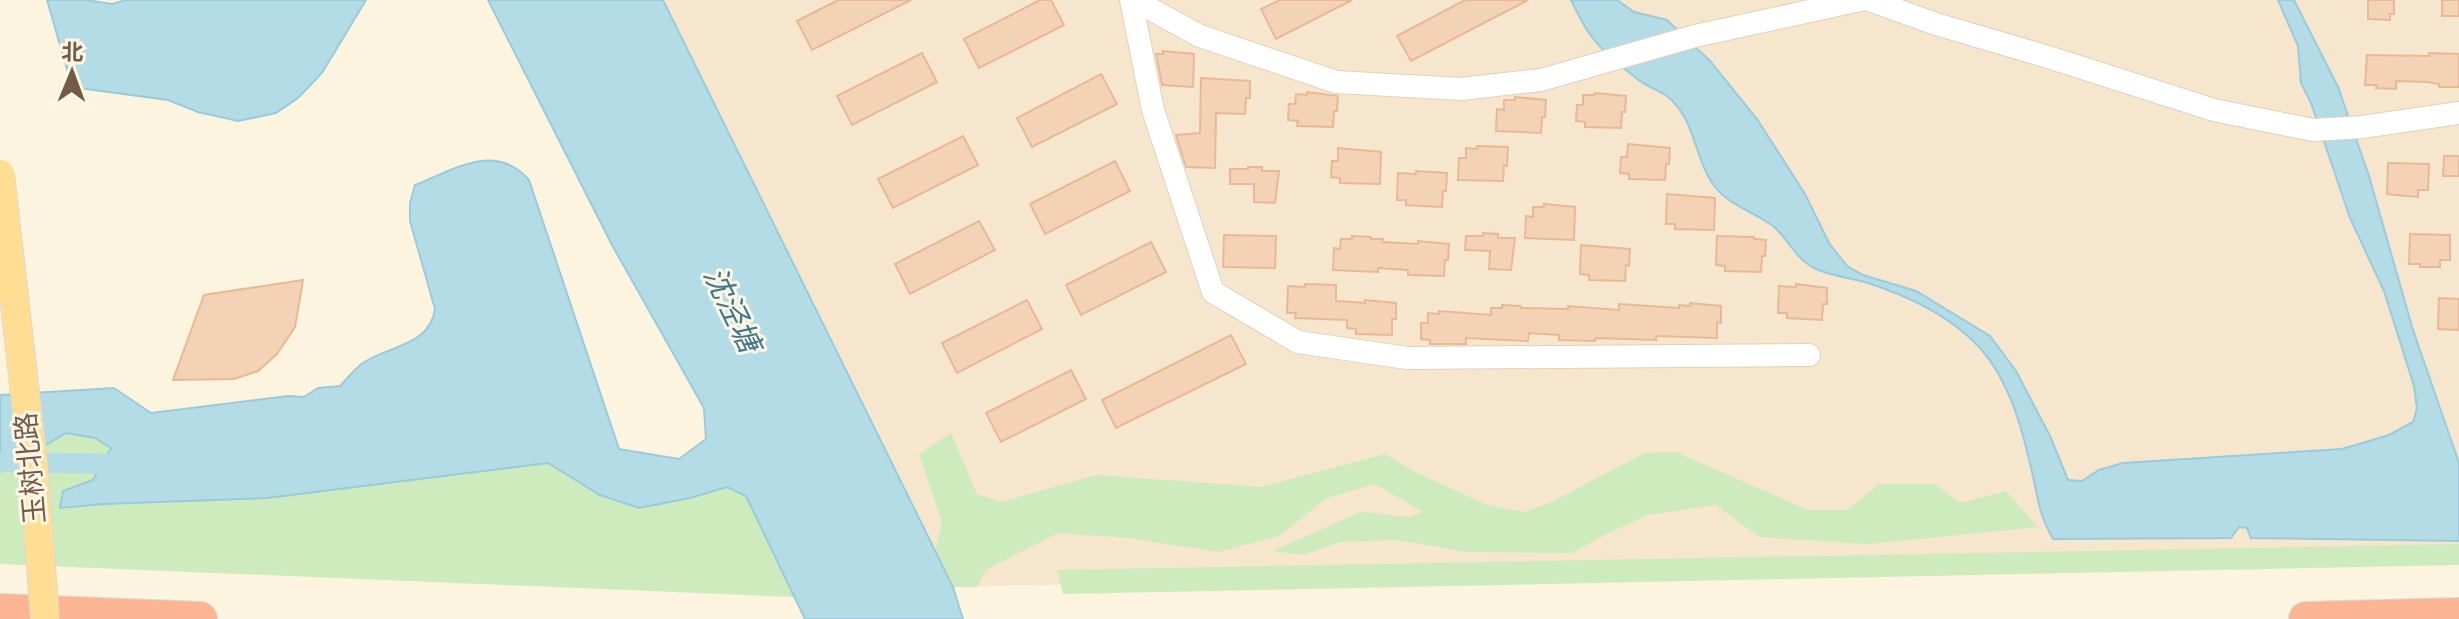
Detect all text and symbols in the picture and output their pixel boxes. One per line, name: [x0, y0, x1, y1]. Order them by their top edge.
north arrow: [32, 32, 112, 112]
text: 北: [61, 41, 84, 64]
water label: 沈泾塘: [698, 262, 768, 362]
street label: 玉树北路: [11, 411, 51, 525]

